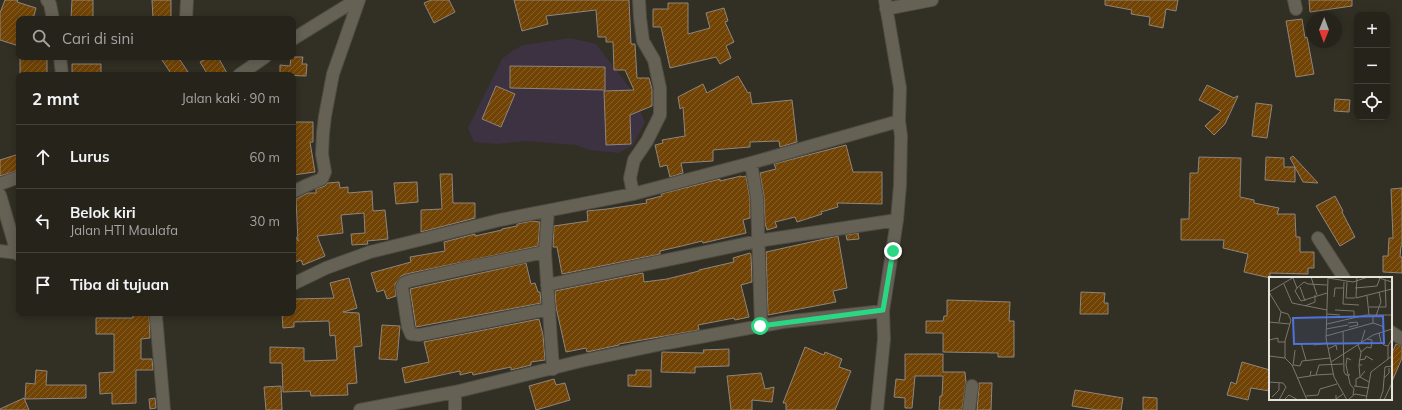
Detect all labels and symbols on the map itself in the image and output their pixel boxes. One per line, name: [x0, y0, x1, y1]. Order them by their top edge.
north arrow: [1306, 12, 1342, 48]
route end: [884, 242, 902, 260]
inset map: [1269, 277, 1392, 400]
route start: [751, 317, 769, 335]

